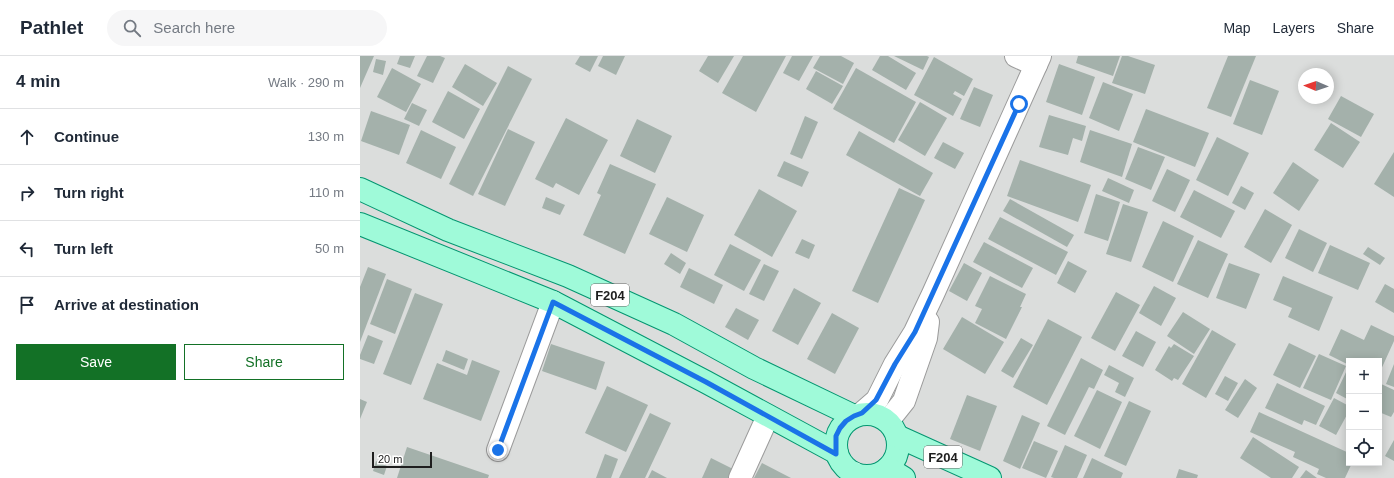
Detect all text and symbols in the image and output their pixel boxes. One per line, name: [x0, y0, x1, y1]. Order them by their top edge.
search box: [107, 10, 387, 46]
text: Pathlet: [20, 17, 83, 38]
icon: search: [121, 17, 143, 39]
text: Search here: [153, 19, 235, 36]
text: Map: [1223, 20, 1251, 36]
text: Layers: [1273, 20, 1315, 36]
text: Share: [1337, 20, 1374, 36]
north arrow: [1298, 68, 1334, 104]
text: 4 min: [16, 72, 60, 91]
text: Walk · 290 m: [268, 75, 344, 90]
route start: [1010, 95, 1028, 113]
icon: ahead: [16, 126, 38, 148]
text: Continue: [54, 128, 119, 145]
text: 130 m: [308, 129, 344, 144]
icon: right: [16, 182, 38, 204]
text: Turn right: [54, 184, 124, 201]
text: 110 m: [309, 185, 344, 200]
icon: left: [16, 238, 38, 260]
text: Turn left: [54, 240, 113, 257]
text: 50 m: [315, 241, 344, 256]
road number: F204: [591, 284, 629, 306]
icon: arrive: [16, 294, 38, 316]
text: Arrive at destination: [54, 296, 199, 313]
button: Save: [16, 344, 176, 380]
button: Share: [184, 344, 344, 380]
map controls: [1346, 358, 1382, 466]
button: +: [1346, 358, 1382, 394]
button: −: [1346, 394, 1382, 430]
button: locate: [1346, 430, 1382, 466]
route end: [489, 441, 507, 459]
road number: F204: [924, 446, 962, 468]
scale bar: [372, 450, 432, 469]
text: 20 m: [378, 453, 402, 465]

